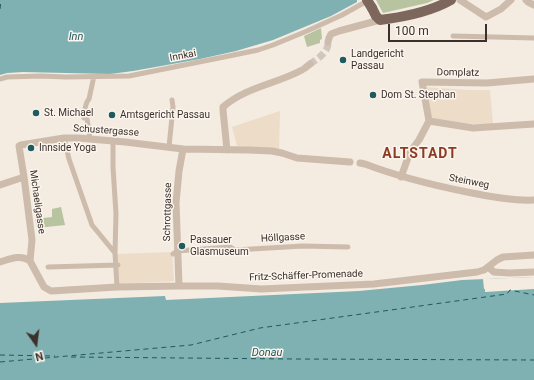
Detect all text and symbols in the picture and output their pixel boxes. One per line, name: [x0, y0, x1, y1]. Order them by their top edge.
scale bar: [390, 16, 489, 42]
text: 100 m: [395, 24, 429, 38]
water label: Inn: [69, 30, 83, 44]
street label: Innkai: [169, 48, 197, 64]
place label: Landgericht Passau: [351, 48, 404, 72]
marker: Landgericht Passau: [338, 55, 348, 65]
street label: Domplatz: [437, 67, 479, 79]
place label: Dom St. Stephan: [381, 89, 455, 101]
marker: Dom St. Stephan: [368, 90, 378, 100]
place label: St. Michael: [44, 107, 93, 119]
marker: St. Michael: [31, 108, 41, 118]
place label: Amtsgericht Passau: [120, 109, 210, 121]
marker: Amtsgericht Passau: [107, 110, 117, 120]
street label: Schustergasse: [73, 123, 139, 139]
place label: Innside Yoga: [39, 142, 96, 154]
marker: Innside Yoga: [26, 143, 36, 153]
district label: ALTSTADT: [382, 146, 458, 162]
street label: Michaeligasse: [27, 169, 47, 235]
street label: Steinweg: [448, 172, 490, 192]
street label: Schrottgasse: [161, 182, 175, 242]
street label: Höllgasse: [261, 231, 305, 245]
place label: Passauer Glasmuseum: [190, 234, 249, 258]
marker: Passauer Glasmuseum: [177, 241, 187, 251]
street label: Fritz-Schäffer-Promenade: [249, 268, 363, 284]
north arrow: [16, 324, 56, 364]
water label: Donau: [252, 346, 282, 360]
text: N: [34, 349, 44, 363]

